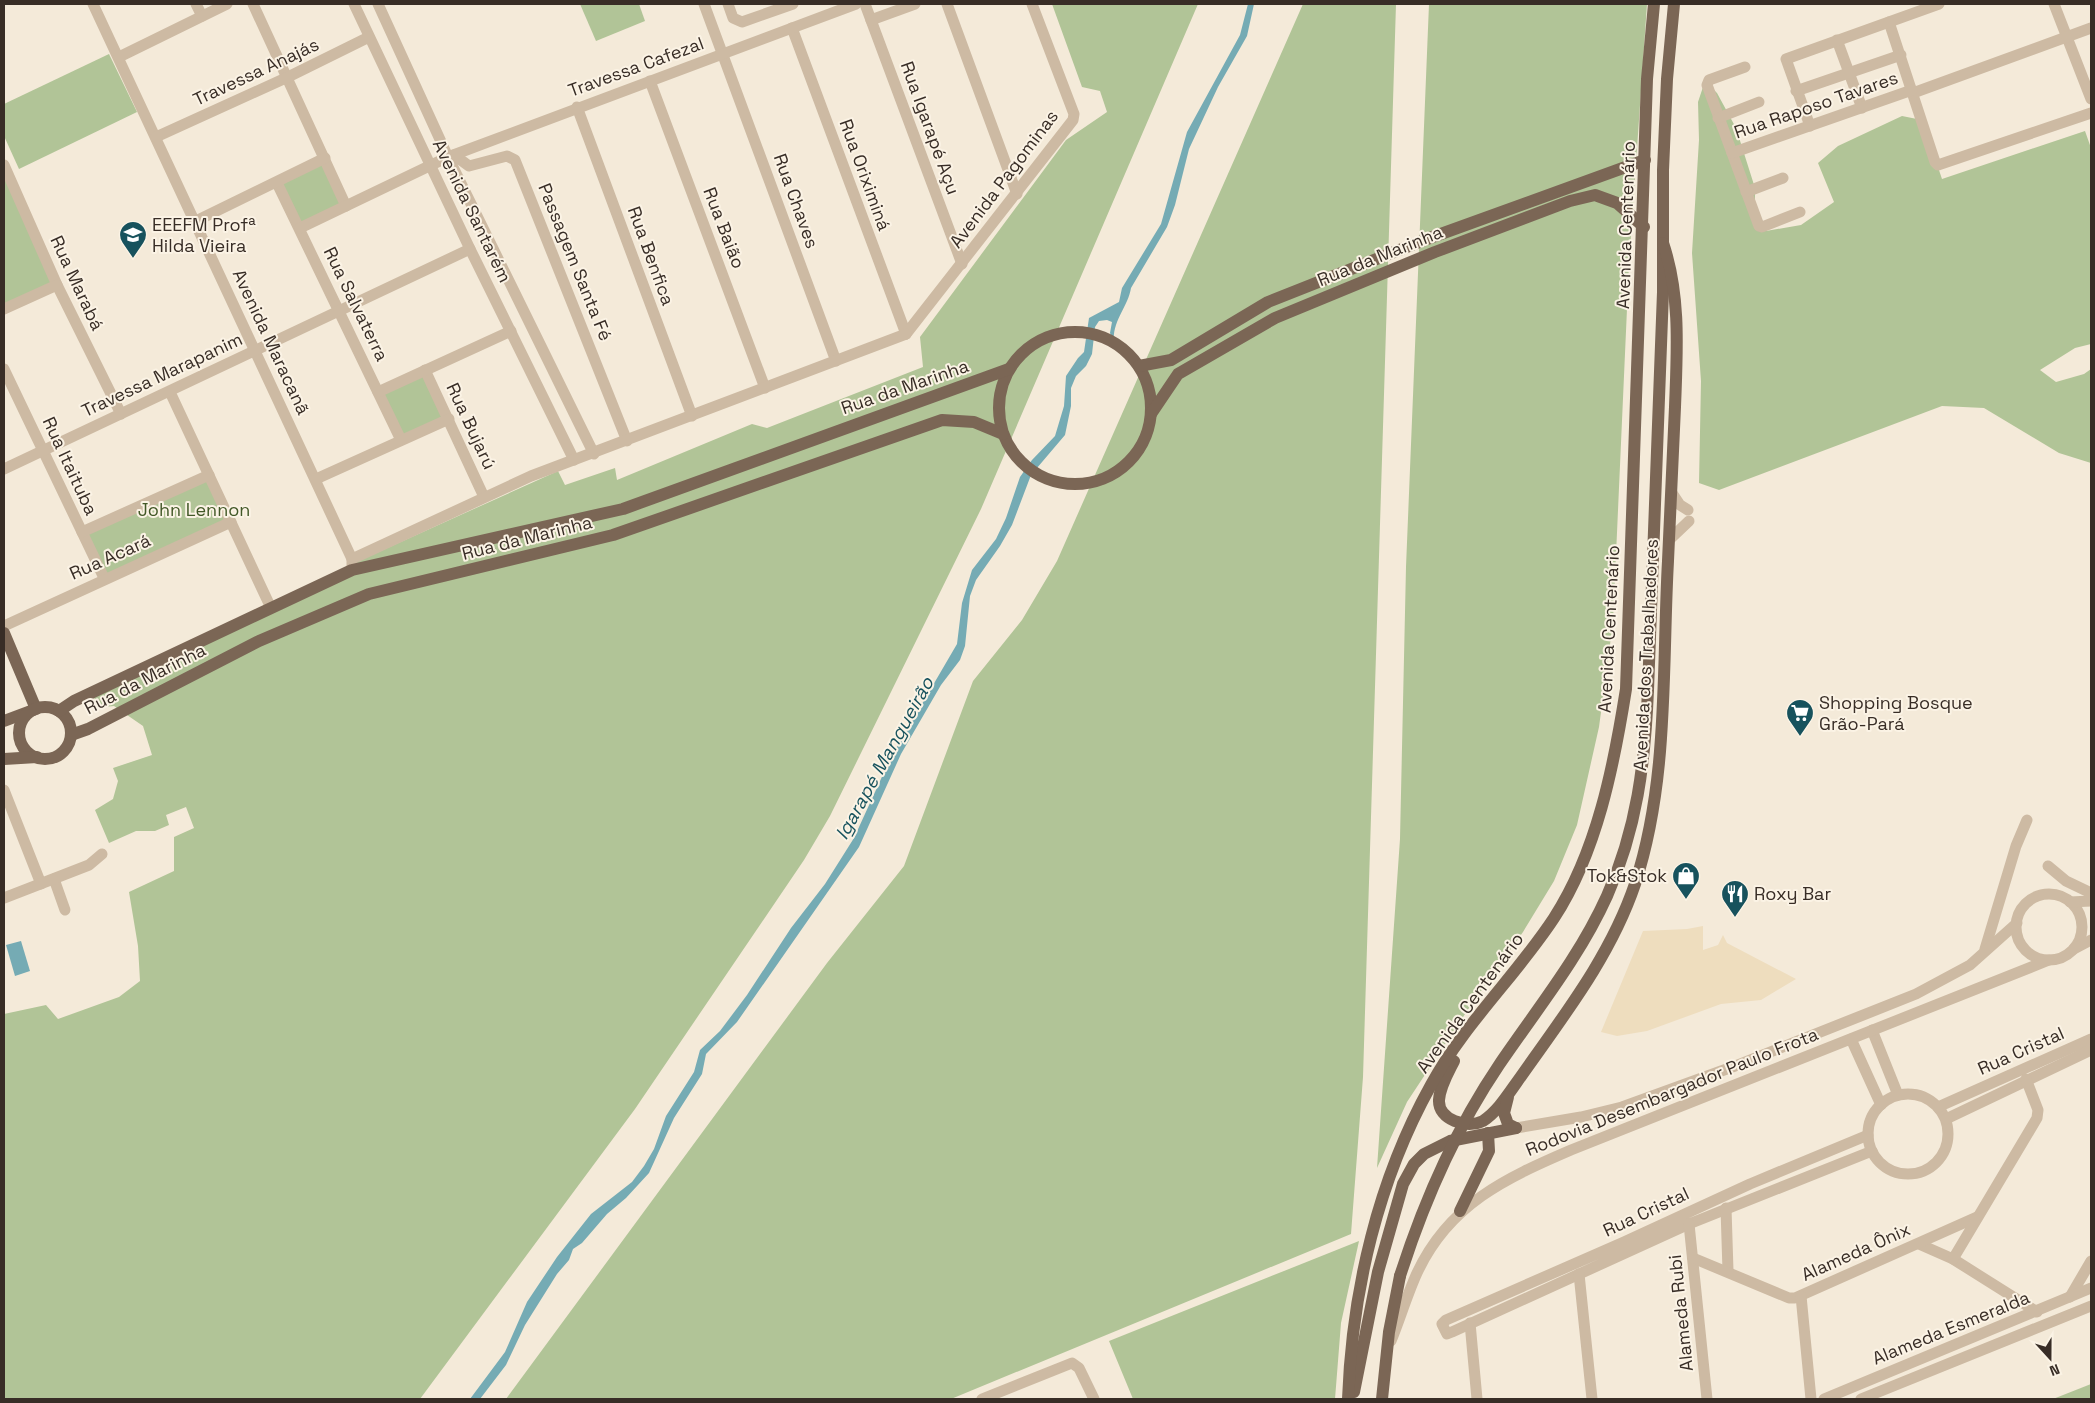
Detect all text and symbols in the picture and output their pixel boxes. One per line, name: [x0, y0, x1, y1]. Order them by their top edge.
street label: Travessa Cafezal: [565, 31, 707, 102]
street label: Travessa Anajás: [189, 32, 322, 111]
street label: Rua Igarapé Açu: [896, 58, 965, 198]
street label: Rua Raposo Tavares: [1731, 66, 1901, 143]
street label: Avenida Pagominas: [944, 105, 1063, 252]
street label: Rua Oriximiná: [835, 116, 896, 234]
street label: Avenida Santarém: [428, 135, 517, 286]
street label: Avenida Centenário: [1611, 140, 1640, 310]
street label: Rua Chaves: [769, 150, 824, 251]
street label: Passagem Santa Fé: [533, 180, 618, 344]
street label: Rua Baião: [698, 184, 750, 272]
street label: Rua Benfica: [623, 203, 680, 309]
place label: EEEFM Profª Hilda Vieira: [152, 213, 256, 257]
school or university icon: EEEFM Profª Hilda Vieira: [118, 220, 148, 259]
street label: Rua da Marinha: [1314, 220, 1446, 291]
street label: Rua Marabá: [45, 232, 109, 334]
street label: Rua Salvaterra: [319, 243, 394, 365]
street label: Avenida Maracanã: [228, 265, 315, 418]
street label: Travessa Marapanim: [78, 327, 246, 422]
street label: Rua da Marinha: [838, 354, 972, 419]
street label: Rua Bujarú: [441, 379, 502, 473]
street label: Rua Itaituba: [38, 413, 103, 519]
park label: John Lennon: [138, 498, 250, 521]
street label: Rua da Marinha: [459, 510, 594, 565]
street label: Rua Acará: [66, 528, 154, 585]
street label: Avenida dos Trabalhadores: [1628, 538, 1663, 772]
street label: Avenida Centenário: [1593, 544, 1624, 714]
street label: Rua da Marinha: [80, 638, 209, 719]
water label: Igarapé Mangueirão: [829, 672, 940, 844]
place label: Shopping Bosque Grão-Pará: [1819, 691, 1973, 735]
supermarket icon: Shopping Bosque Grão-Pará: [1785, 698, 1815, 737]
shop icon: Tok&Stok: [1671, 861, 1701, 900]
place label: Tok&Stok: [1587, 864, 1667, 887]
restaurant icon: Roxy Bar: [1720, 879, 1750, 918]
place label: Roxy Bar: [1754, 882, 1831, 905]
street label: Avenida Centenário: [1411, 928, 1528, 1078]
street label: Rua Cristal: [1974, 1021, 2068, 1080]
street label: Rodovia Desembargador Paulo Frota: [1522, 1022, 1822, 1161]
street label: Rua Cristal: [1599, 1182, 1693, 1241]
street label: Alameda Ônix: [1798, 1217, 1914, 1286]
street label: Alameda Rubi: [1663, 1254, 1698, 1373]
street label: Alameda Esmeralda: [1869, 1285, 2033, 1370]
north arrow: [2025, 1333, 2075, 1383]
text: N: [2047, 1360, 2062, 1380]

